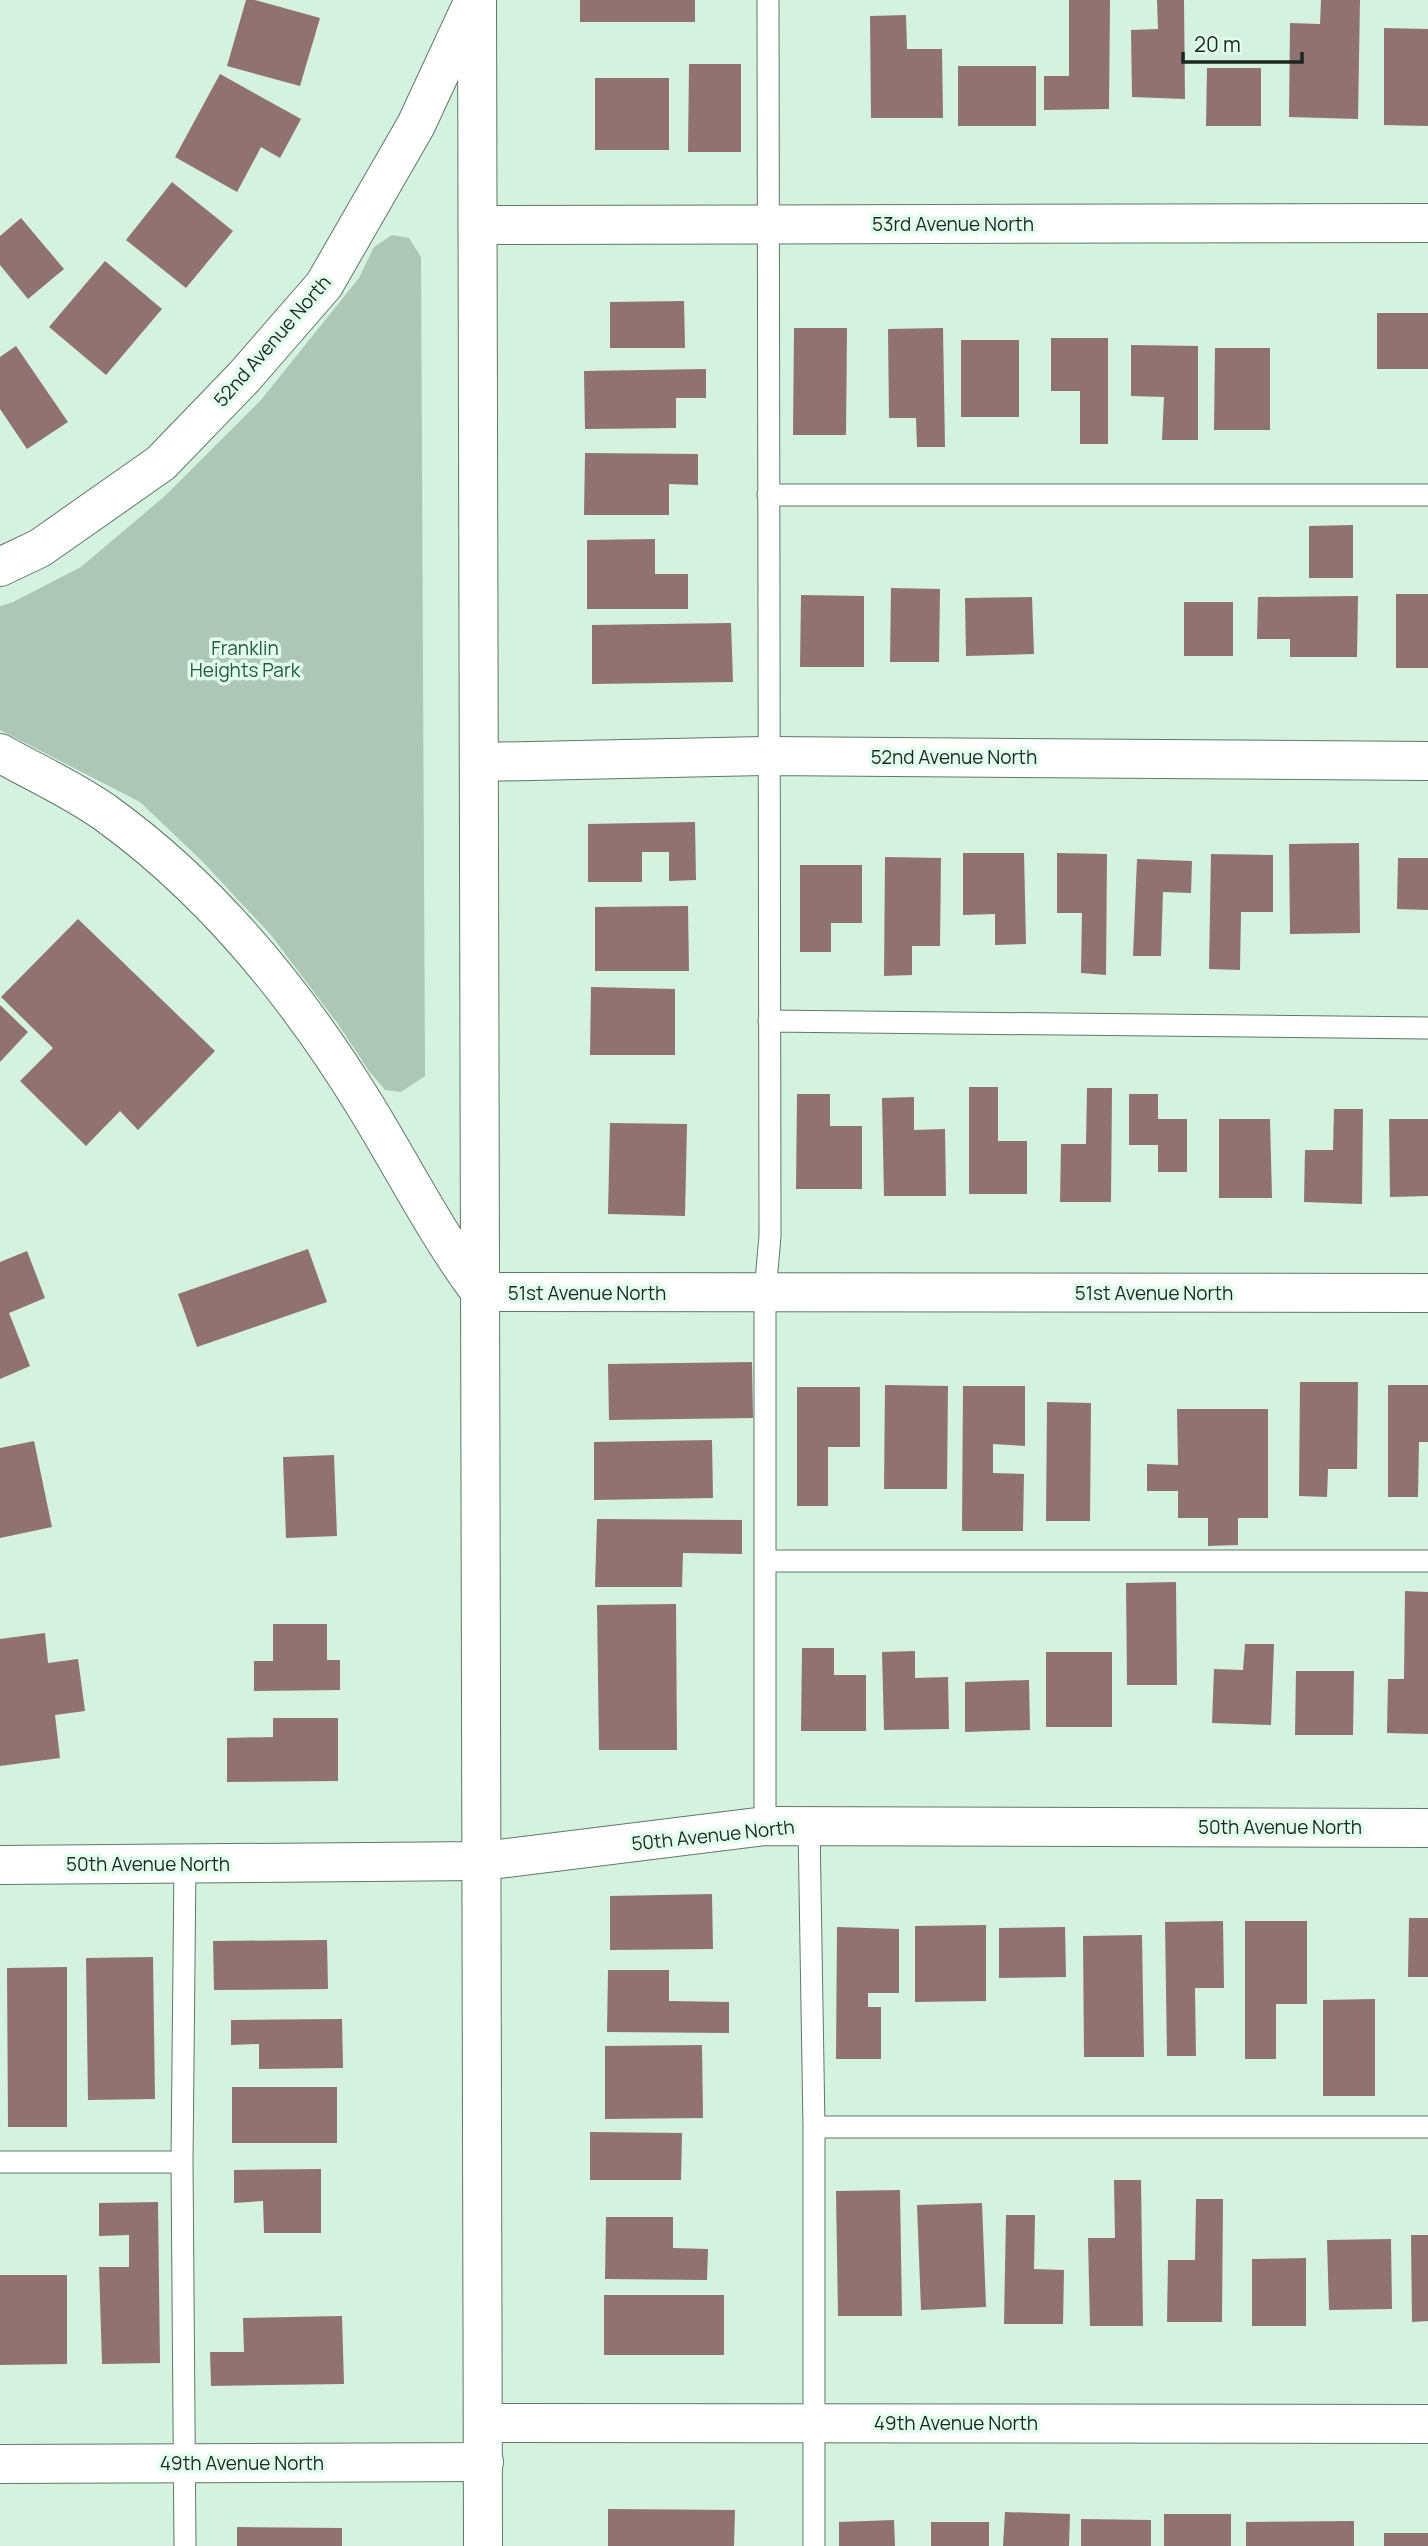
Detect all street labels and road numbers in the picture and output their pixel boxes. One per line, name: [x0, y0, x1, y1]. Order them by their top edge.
street label: 53rd Avenue North: [872, 211, 1034, 237]
street label: 52nd Avenue North: [208, 270, 336, 412]
street label: 52nd Avenue North: [871, 744, 1037, 770]
street label: 51st Avenue North: [508, 1280, 666, 1306]
street label: 51st Avenue North: [1075, 1280, 1233, 1306]
street label: 50th Avenue North: [630, 1813, 796, 1857]
street label: 50th Avenue North: [1198, 1814, 1362, 1840]
street label: 50th Avenue North: [66, 1851, 230, 1877]
street label: 49th Avenue North: [874, 2410, 1038, 2436]
street label: 49th Avenue North: [160, 2450, 324, 2476]

